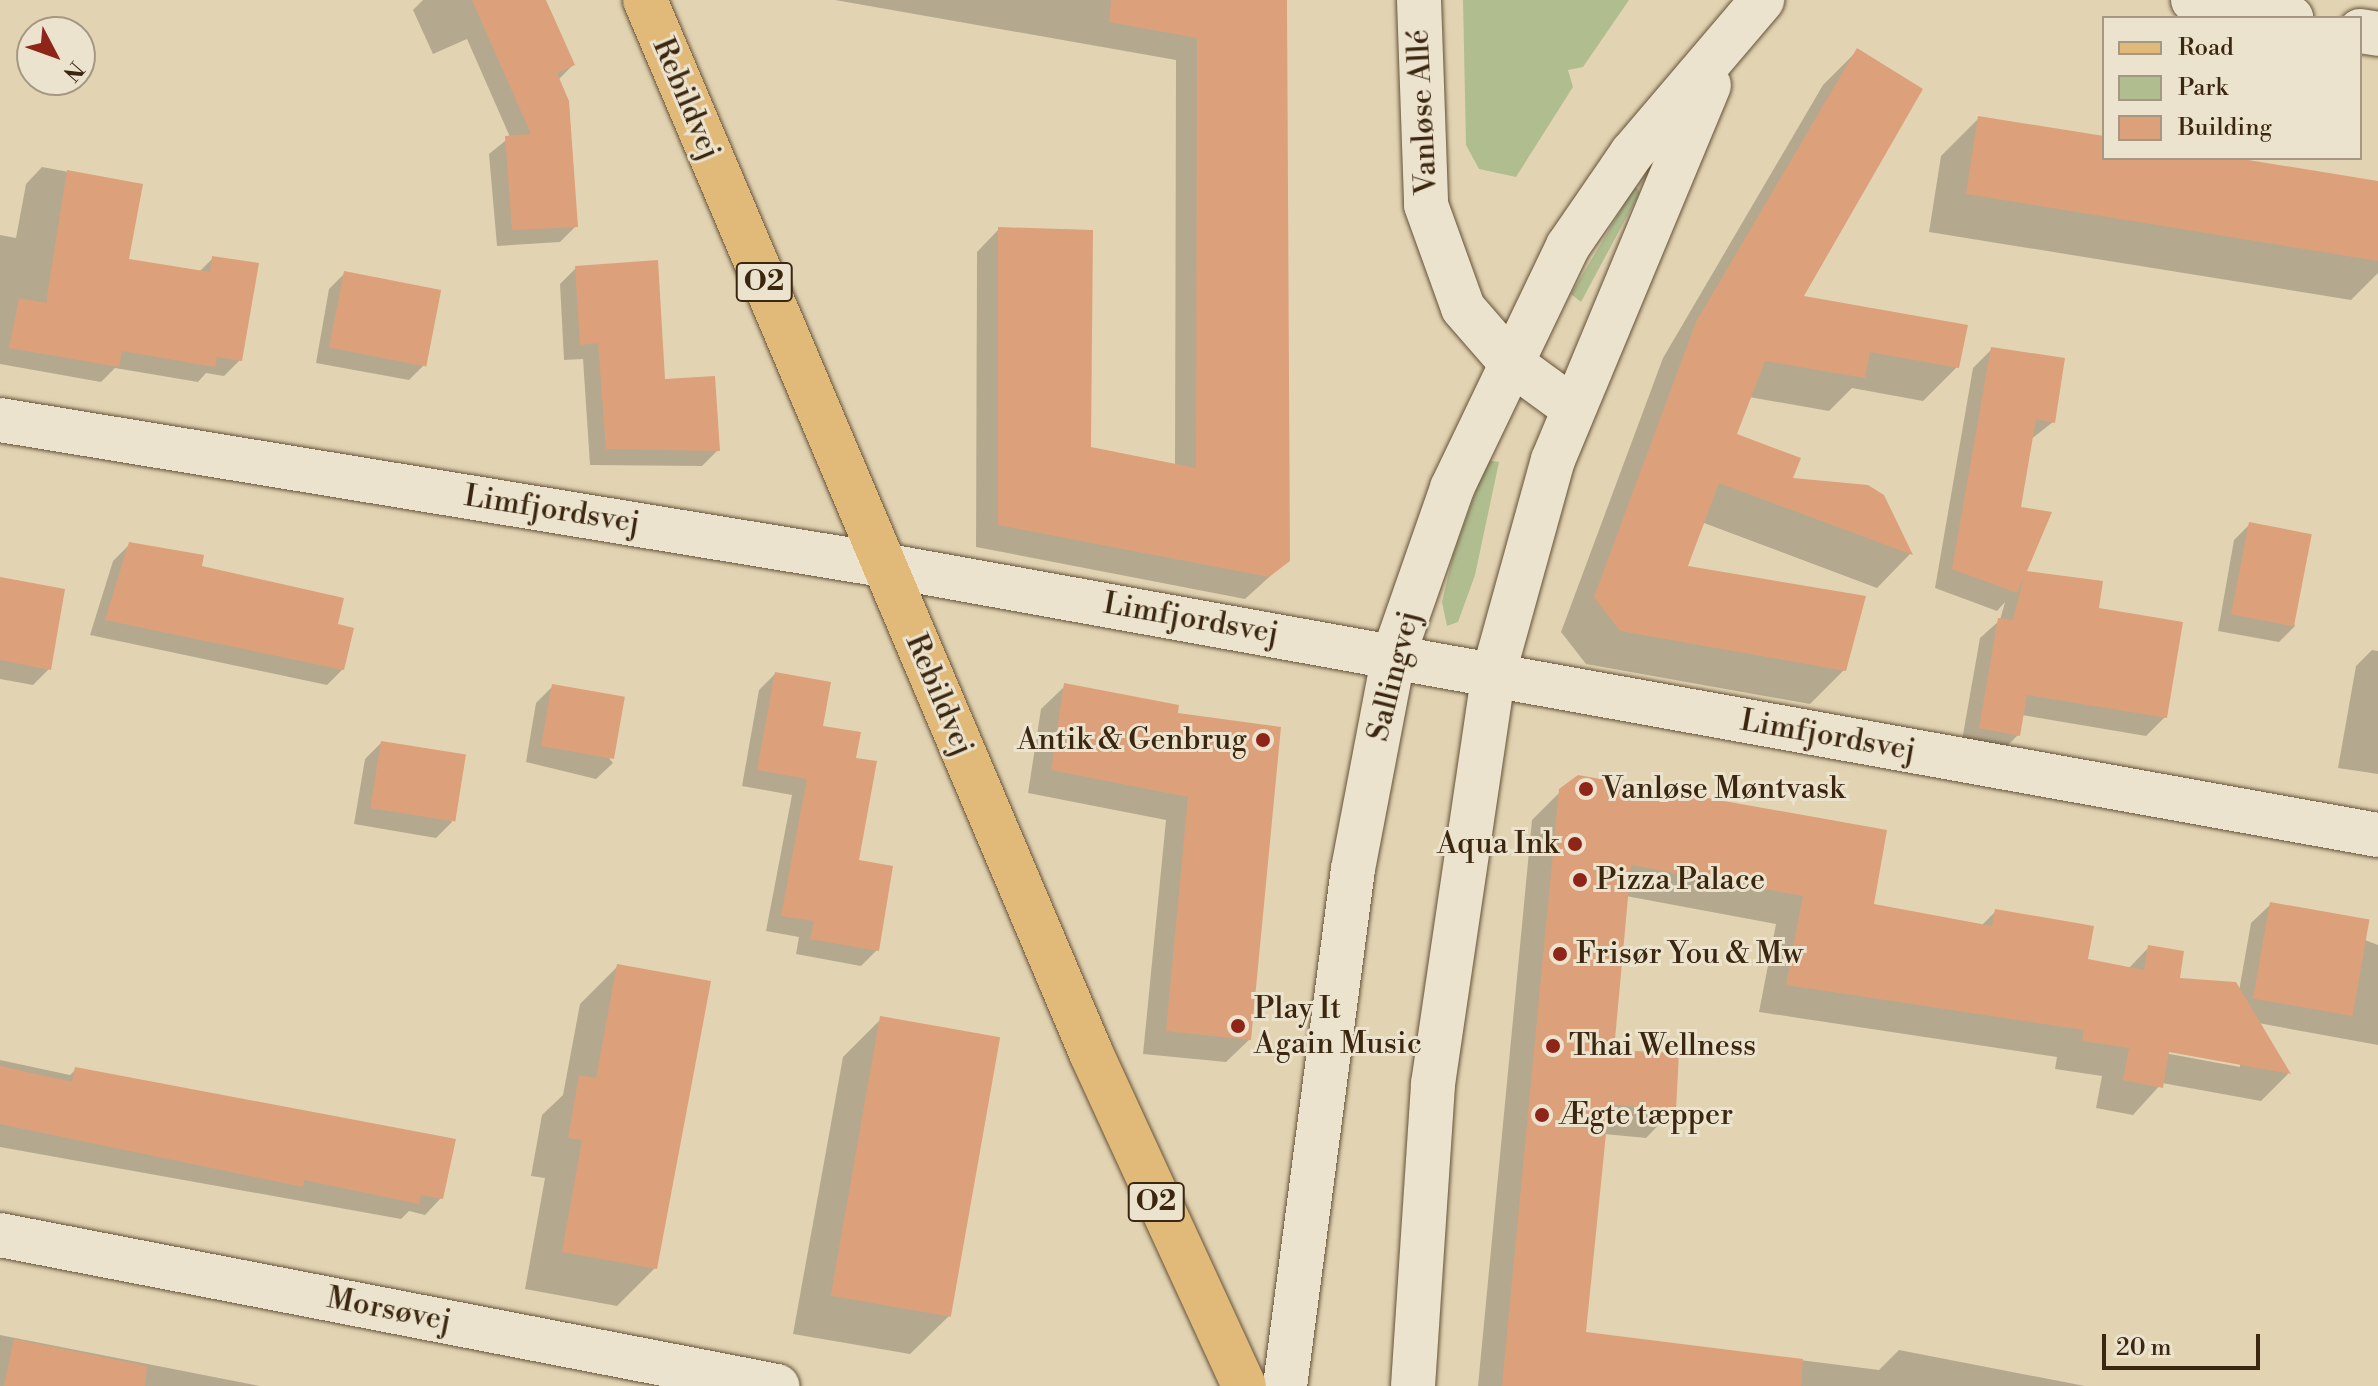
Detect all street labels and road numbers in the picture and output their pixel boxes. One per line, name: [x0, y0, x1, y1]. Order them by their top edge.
street label: Vanløse Allé: [1401, 28, 1445, 196]
street label: Rebildvej: [644, 33, 728, 165]
road number: O2: [734, 258, 794, 306]
street label: Limfjordsvej: [462, 478, 642, 542]
street label: Limfjordsvej: [1100, 586, 1282, 652]
street label: Sallingvej: [1360, 607, 1428, 745]
street label: Rebildvej: [897, 629, 981, 761]
street label: Limfjordsvej: [1737, 703, 1919, 769]
road number: O2: [1126, 1178, 1186, 1226]
street label: Morsøvej: [324, 1280, 454, 1340]

